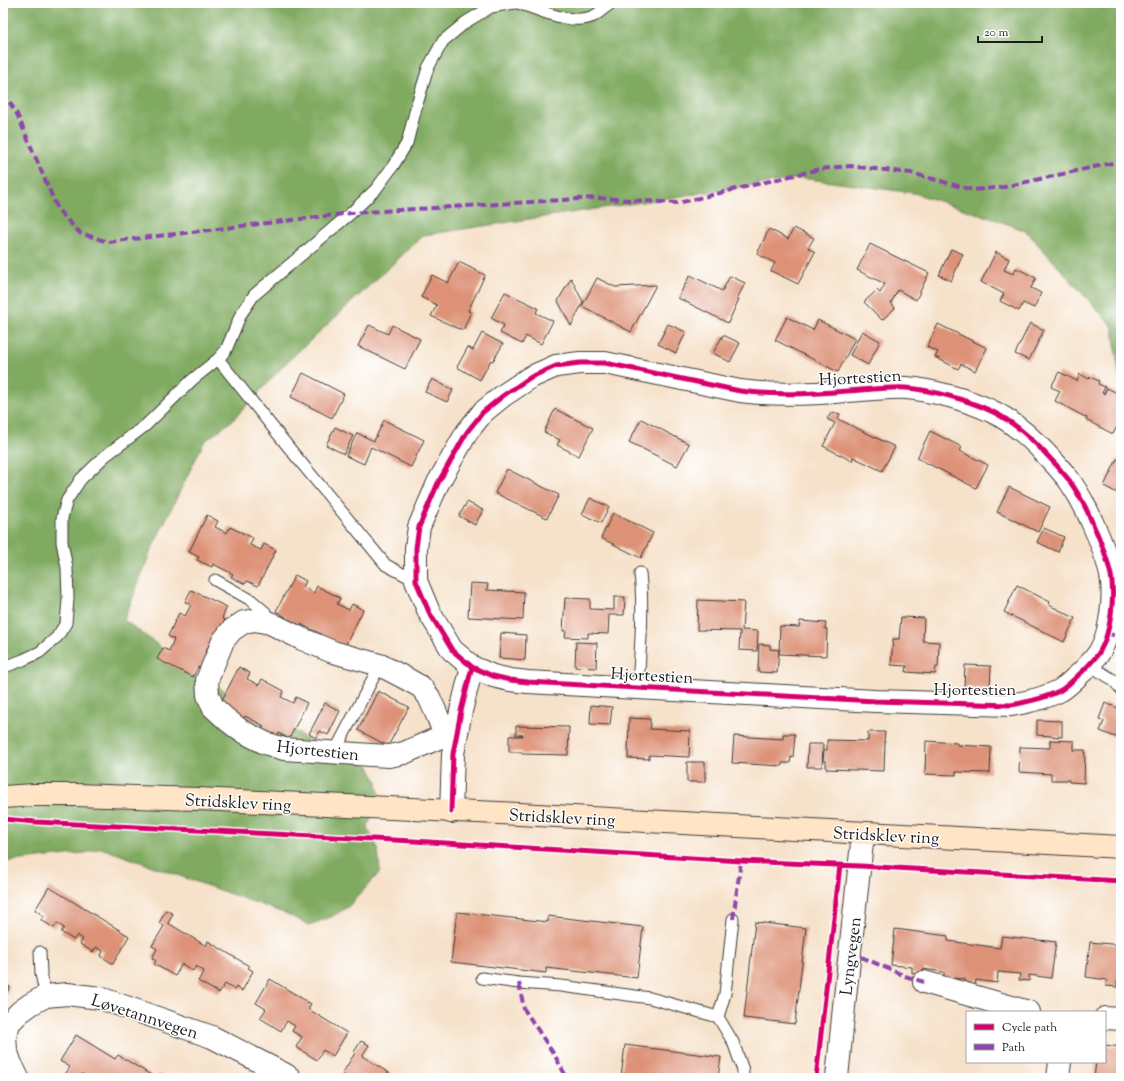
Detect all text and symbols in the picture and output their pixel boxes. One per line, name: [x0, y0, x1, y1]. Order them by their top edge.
scale bar: [978, 18, 1042, 44]
text: 20 m: [984, 24, 1009, 42]
street label: Hjortestien: [818, 365, 902, 393]
street label: Hjortestien: [610, 663, 694, 691]
street label: Hjortestien: [934, 679, 1016, 703]
street label: Hjortestien: [275, 736, 360, 768]
street label: Stridsklev ring: [184, 789, 292, 819]
street label: Stridsklev ring: [508, 804, 616, 834]
street label: Stridsklev ring: [832, 822, 940, 852]
street label: Lyngvegen: [835, 916, 869, 997]
street label: Løvetannvegen: [88, 989, 201, 1046]
legend: [966, 1011, 1106, 1063]
text: Cycle path: [1002, 1019, 1057, 1037]
text: Path: [1002, 1039, 1025, 1057]

